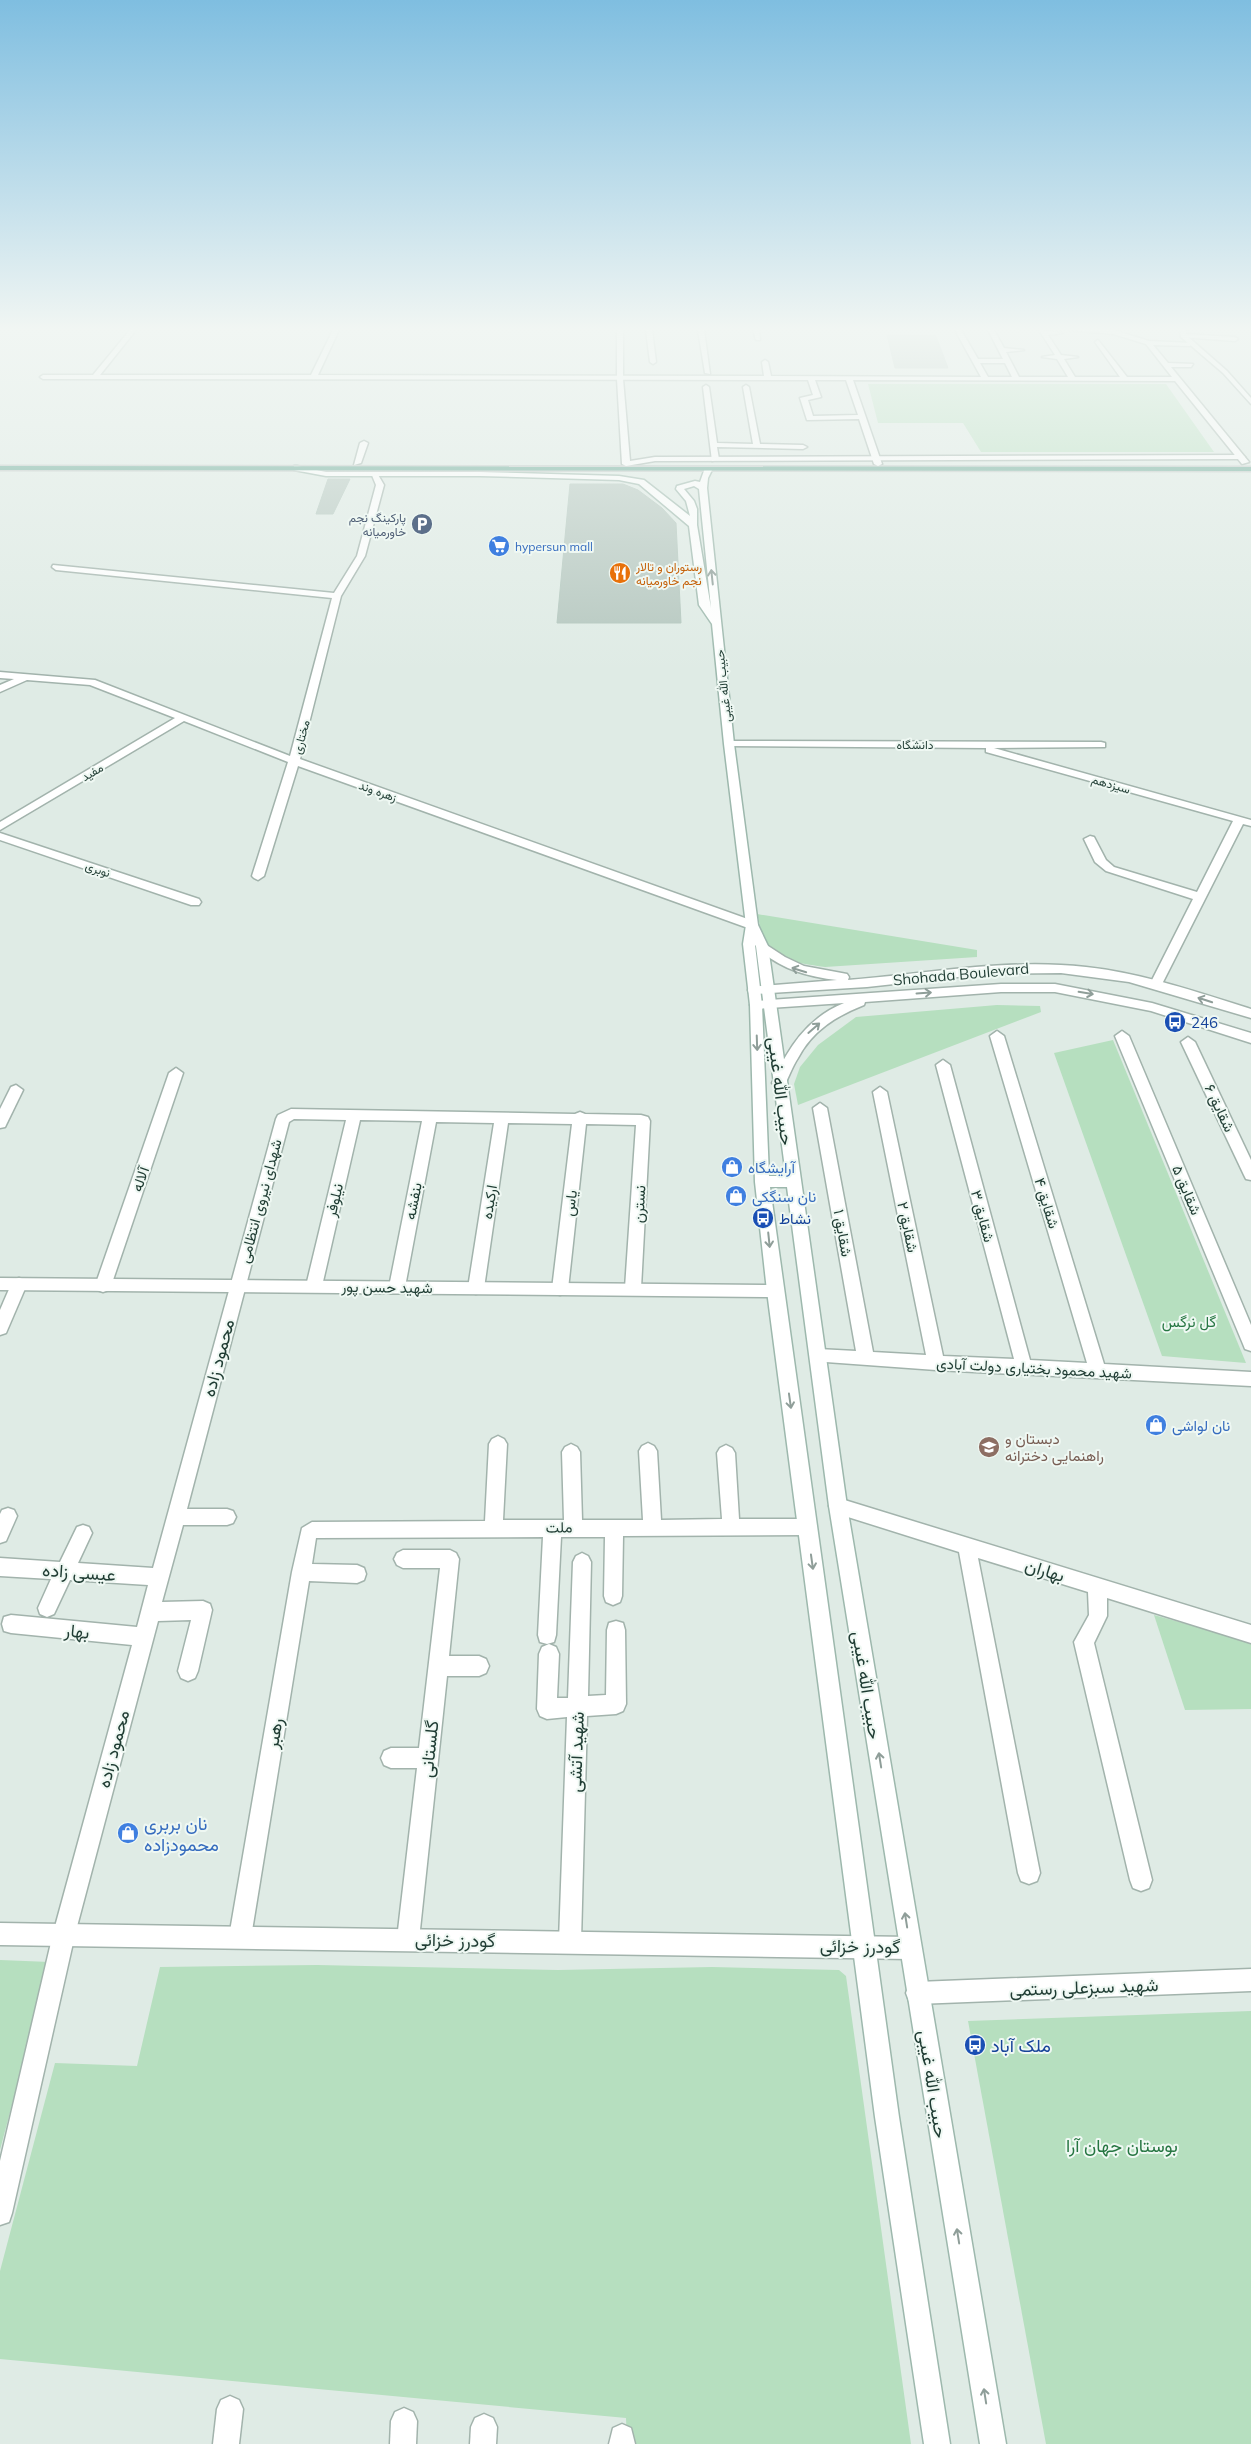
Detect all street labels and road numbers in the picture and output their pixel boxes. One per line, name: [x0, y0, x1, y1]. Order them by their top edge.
street label: حبیب الله غیبی: [712, 649, 735, 723]
street label: مختاری: [289, 718, 314, 756]
street label: دانشگاه: [897, 737, 934, 752]
street label: مفید: [78, 760, 106, 784]
street label: سیزدهم: [1090, 771, 1132, 798]
street label: زهره وند: [357, 777, 399, 806]
street label: نوبری: [83, 858, 112, 881]
street label: Shohada Boulevard: [892, 959, 1030, 989]
street label: حبیب الله غیبی: [763, 1035, 799, 1147]
street label: شقایق ۶: [1200, 1081, 1239, 1136]
street label: شهدای نیروی انتظامی: [234, 1137, 287, 1265]
street label: شقایق ۵: [1167, 1162, 1206, 1218]
street label: آلاله: [127, 1163, 154, 1194]
street label: شقایق ۴: [1029, 1175, 1064, 1231]
street label: نیلوفر: [321, 1181, 347, 1220]
street label: بنفشه: [400, 1181, 426, 1221]
street label: ارکیده: [477, 1184, 501, 1220]
street label: نسترن: [629, 1185, 649, 1223]
street label: شقایق ۳: [966, 1188, 999, 1245]
street label: یاس: [559, 1189, 582, 1217]
street label: شقایق ۲: [892, 1200, 923, 1254]
street label: شقایق ۱: [829, 1208, 857, 1258]
street label: شهید حسن پور: [340, 1277, 433, 1298]
street label: محمود زاده: [197, 1317, 239, 1399]
street label: شهید محمود بختیاری دولت آبادی: [936, 1353, 1132, 1384]
street label: ملت: [545, 1517, 573, 1537]
street label: بهاران: [1022, 1553, 1068, 1587]
street label: عيسی زاده: [41, 1558, 117, 1586]
street label: بهار: [62, 1618, 91, 1644]
street label: حبیب الله غیبی: [847, 1629, 887, 1741]
street label: محمود زاده: [92, 1708, 134, 1790]
street label: شهید آتشی: [563, 1711, 589, 1793]
street label: رهبر: [260, 1716, 288, 1751]
street label: گلستانی: [415, 1719, 443, 1779]
street label: گودرز خزائی: [415, 1928, 495, 1952]
street label: گودرز خزائی: [820, 1934, 900, 1958]
street label: شهید سبزعلی رستمی: [1009, 1973, 1159, 2001]
street label: حبیب الله غیبی: [913, 2028, 953, 2140]

